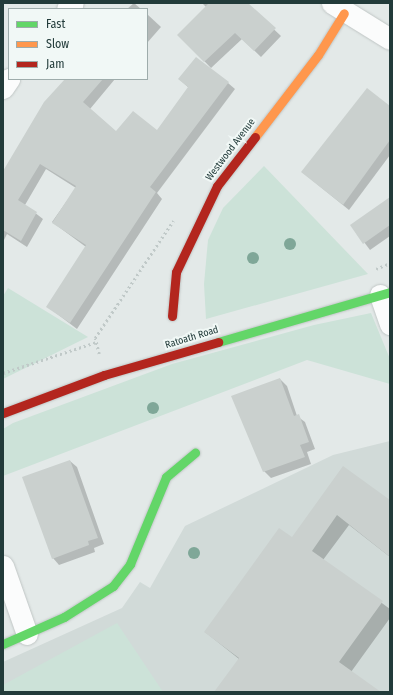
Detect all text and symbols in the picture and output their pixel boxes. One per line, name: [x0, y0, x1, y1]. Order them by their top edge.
legend: [8, 8, 148, 80]
text: Fast: [46, 17, 65, 31]
text: Slow: [46, 37, 69, 51]
text: Jam: [46, 57, 64, 71]
street label: Westwood Avenue: [204, 117, 258, 183]
street label: Ratoath Road: [164, 324, 220, 352]

